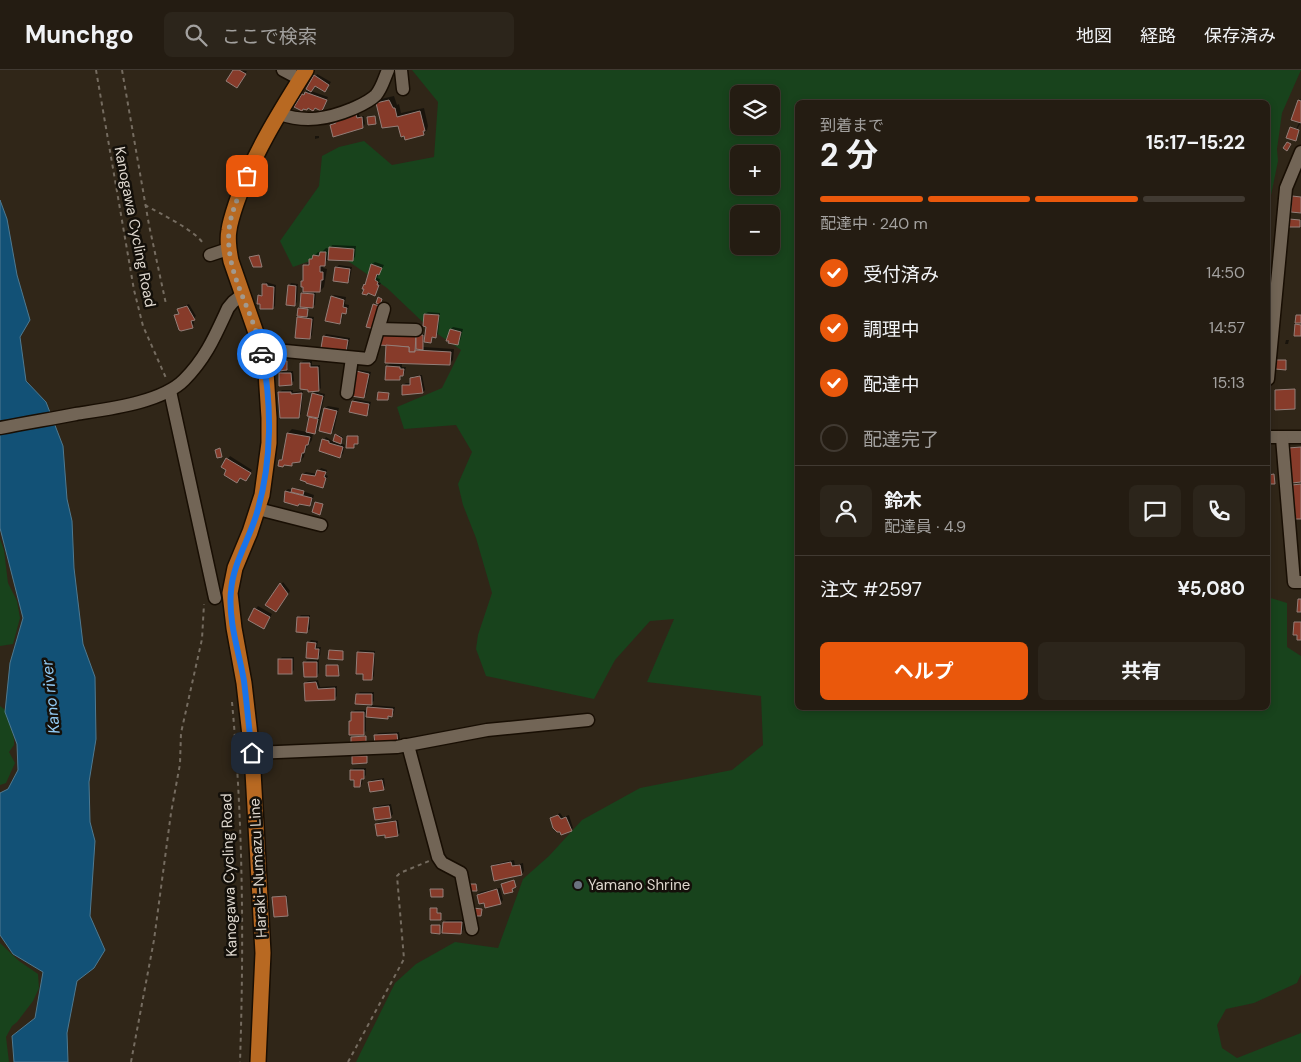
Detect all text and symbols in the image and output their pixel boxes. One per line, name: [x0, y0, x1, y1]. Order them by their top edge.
search box: [164, 12, 514, 57]
text: Munchgo: [25, 19, 134, 50]
icon: search: [182, 21, 210, 49]
text: ここで検索: [222, 24, 317, 49]
text: 地図: [1076, 24, 1112, 48]
text: 経路: [1140, 24, 1176, 48]
text: 保存済み: [1204, 24, 1276, 48]
map controls: [730, 85, 780, 255]
button: layers: [730, 85, 780, 135]
text: 到着まで: [820, 115, 884, 136]
text: 15:17–15:22: [1146, 130, 1245, 155]
text: 2 分: [820, 134, 878, 176]
street label: Kanogawa Cycling Road: [110, 145, 160, 309]
button: +: [730, 145, 780, 195]
pin: [226, 155, 268, 197]
icon: bag: [233, 162, 261, 190]
button: −: [730, 205, 780, 255]
text: 配達中 · 240 m: [820, 213, 928, 234]
icon: check: [820, 259, 848, 287]
text: 受付済み: [863, 262, 939, 287]
text: 14:50: [1206, 262, 1245, 283]
icon: check: [820, 314, 848, 342]
text: 調理中: [863, 317, 920, 342]
text: 14:57: [1209, 317, 1245, 338]
courier: [237, 329, 287, 379]
icon: car: [248, 340, 276, 368]
icon: check: [820, 369, 848, 397]
text: 配達中: [863, 372, 920, 397]
text: 15:13: [1213, 372, 1245, 393]
text: 配達完了: [863, 427, 939, 452]
button: person: [820, 485, 872, 537]
button: chat: [1129, 485, 1181, 537]
button: phone: [1193, 485, 1245, 537]
text: 鈴木: [884, 488, 922, 513]
text: 配達員 · 4.9: [884, 516, 966, 537]
text: ¥5,080: [1177, 576, 1245, 601]
text: 注文 #2597: [820, 577, 922, 602]
button: ヘルプ: [820, 642, 1028, 700]
button: 共有: [1038, 642, 1245, 700]
water label: Kano river: [36, 658, 65, 735]
pin: [231, 732, 273, 774]
icon: home: [238, 739, 266, 767]
street label: Kanogawa Cycling Road: [216, 793, 242, 957]
street label: Haraki-Numazu Line: [244, 798, 272, 938]
place label: Yamano Shrine: [588, 875, 690, 895]
marker: Yamano Shrine: [572, 879, 584, 891]

